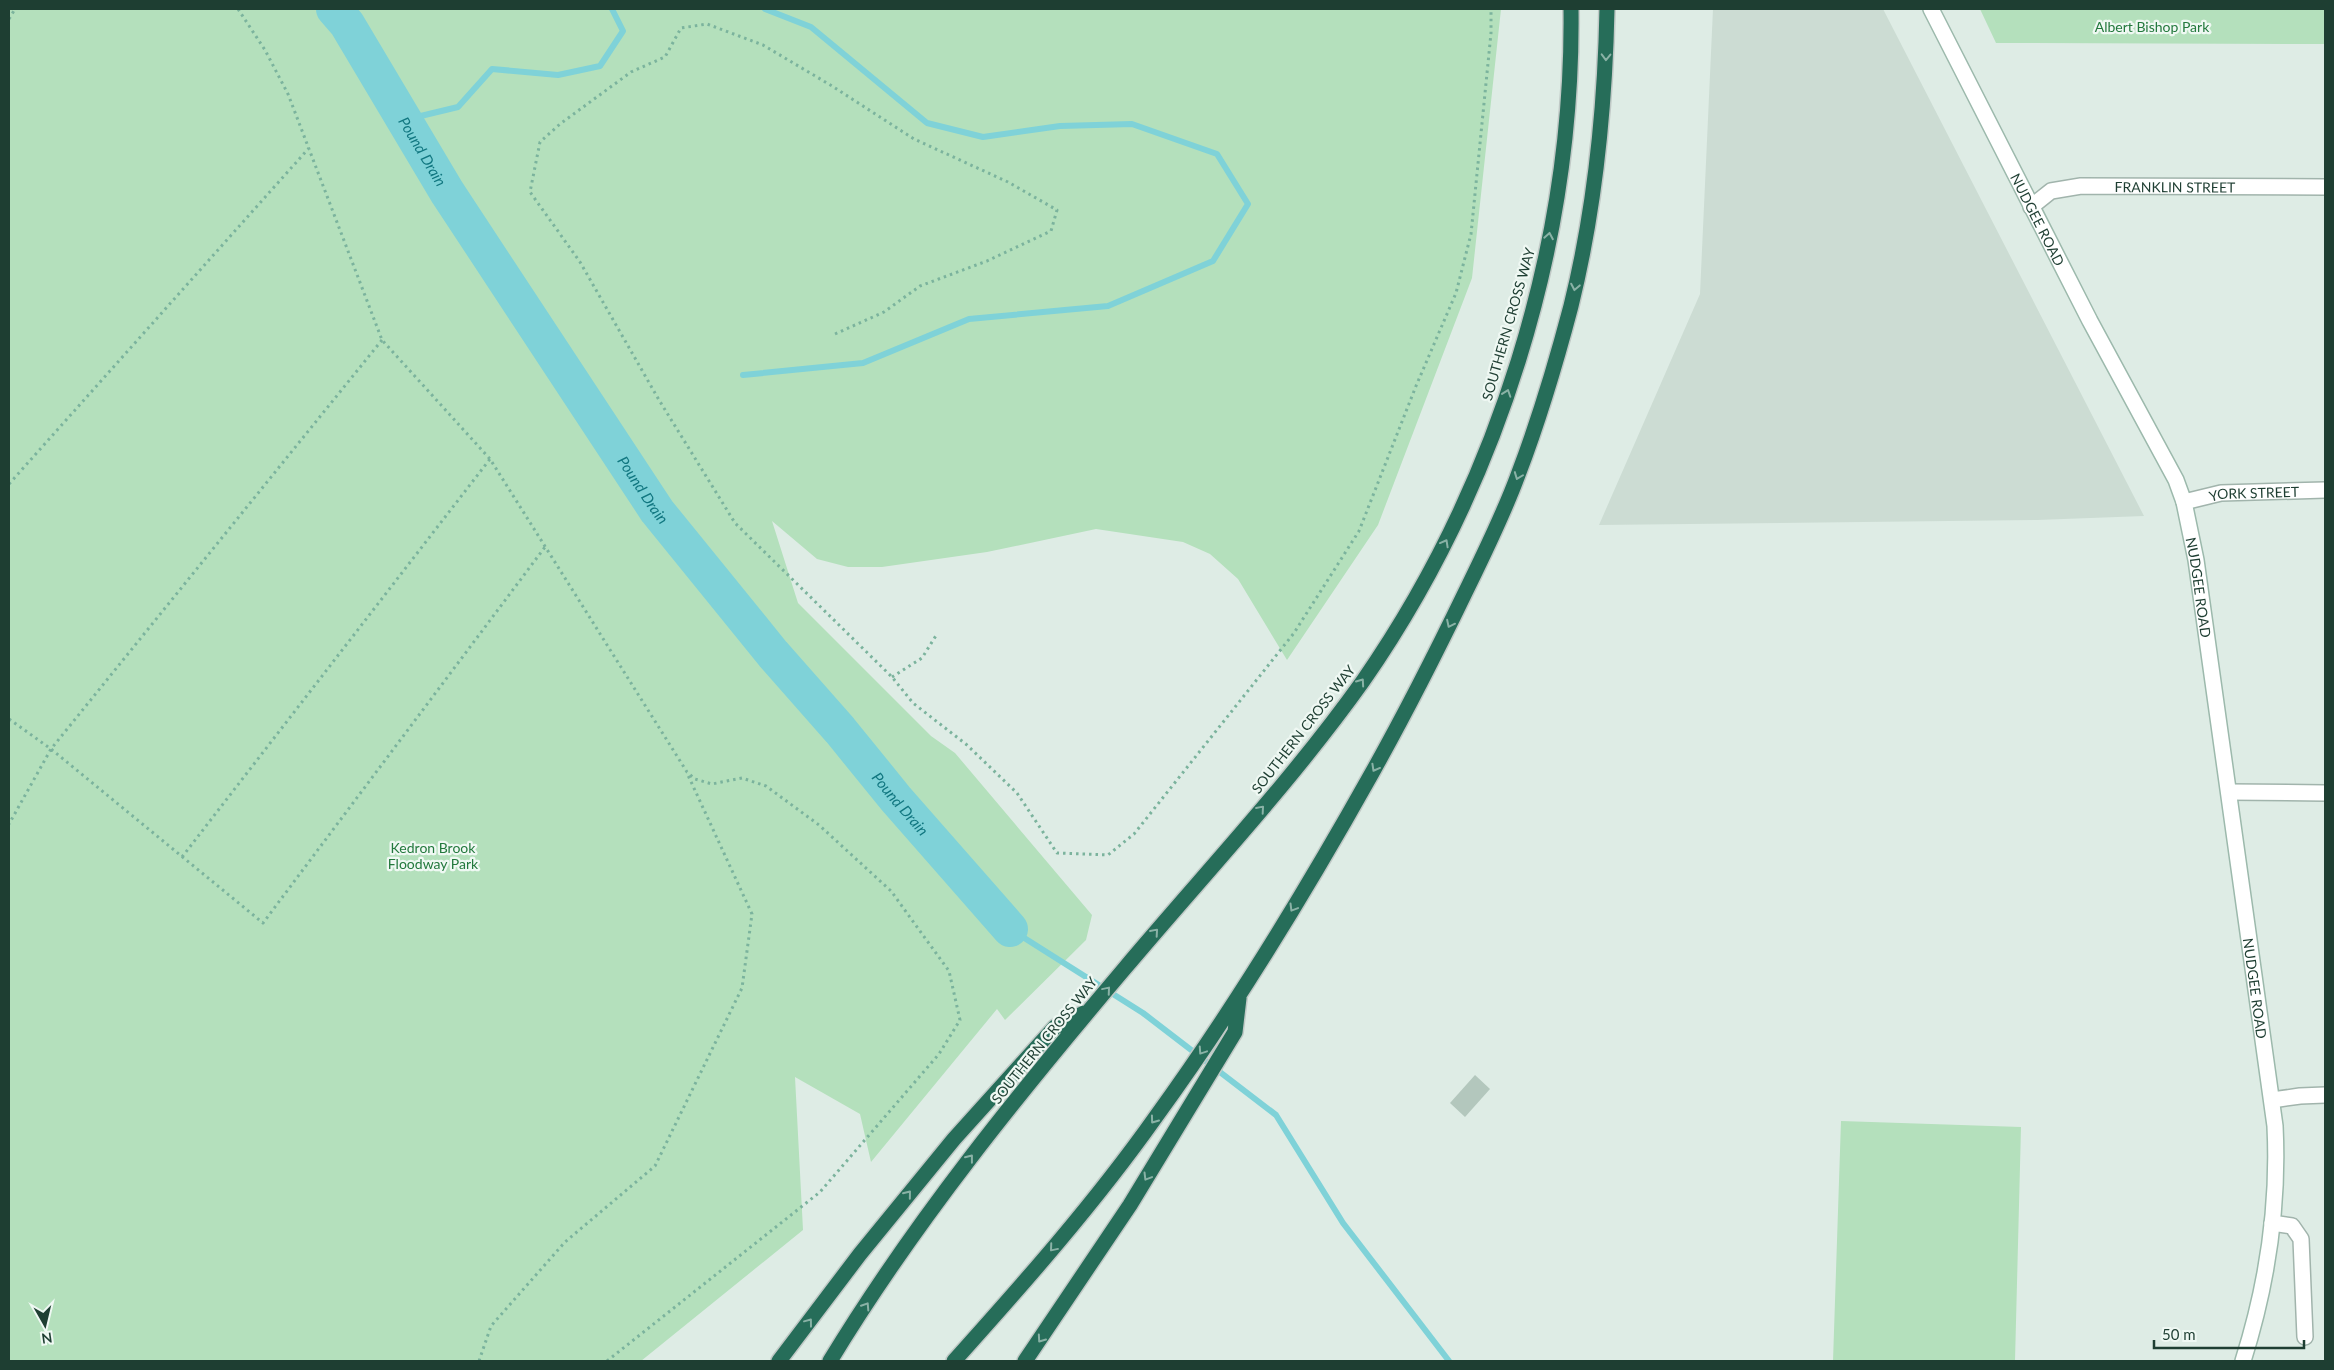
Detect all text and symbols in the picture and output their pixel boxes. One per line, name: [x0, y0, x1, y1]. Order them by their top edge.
park label: Albert Bishop Park: [2095, 18, 2210, 35]
one-way arrow: [1601, 54, 1612, 62]
water label: Pound Drain: [395, 113, 450, 189]
street label: NUDGEE ROAD: [2008, 170, 2069, 268]
street label: FRANKLIN STREET: [2115, 178, 2236, 195]
one-way arrow: [1543, 231, 1553, 240]
street label: SOUTHERN CROSS WAY: [1478, 245, 1538, 402]
one-way arrow: [1570, 283, 1580, 292]
one-way arrow: [1501, 389, 1511, 397]
water label: Pound Drain: [614, 453, 673, 527]
one-way arrow: [1514, 471, 1524, 480]
street label: YORK STREET: [2207, 482, 2300, 504]
street label: NUDGEE ROAD: [2183, 535, 2215, 639]
one-way arrow: [1439, 539, 1449, 548]
one-way arrow: [1446, 619, 1456, 628]
street label: SOUTHERN CROSS WAY: [1248, 661, 1359, 797]
one-way arrow: [1355, 678, 1364, 688]
one-way arrow: [1371, 762, 1381, 771]
water label: Pound Drain: [869, 768, 933, 839]
one-way arrow: [1256, 806, 1264, 815]
park label: Kedron Brook Floodway Park: [388, 839, 479, 872]
one-way arrow: [1290, 903, 1300, 912]
one-way arrow: [1150, 929, 1159, 938]
street label: NUDGEE ROAD: [2240, 937, 2271, 1040]
street label: SOUTHERN CROSS WAY: [988, 973, 1101, 1107]
one-way arrow: [1101, 986, 1110, 995]
one-way arrow: [1198, 1046, 1208, 1055]
one-way arrow: [1151, 1114, 1160, 1124]
one-way arrow: [964, 1155, 972, 1164]
one-way arrow: [1143, 1172, 1153, 1181]
one-way arrow: [903, 1191, 911, 1200]
one-way arrow: [1050, 1242, 1059, 1251]
north arrow: [20, 1300, 70, 1350]
one-way arrow: [860, 1302, 870, 1311]
one-way arrow: [803, 1318, 812, 1328]
scale bar: [2154, 1318, 2304, 1350]
text: 50 m: [2162, 1325, 2196, 1343]
text: N: [40, 1329, 53, 1348]
one-way arrow: [1038, 1333, 1047, 1343]

